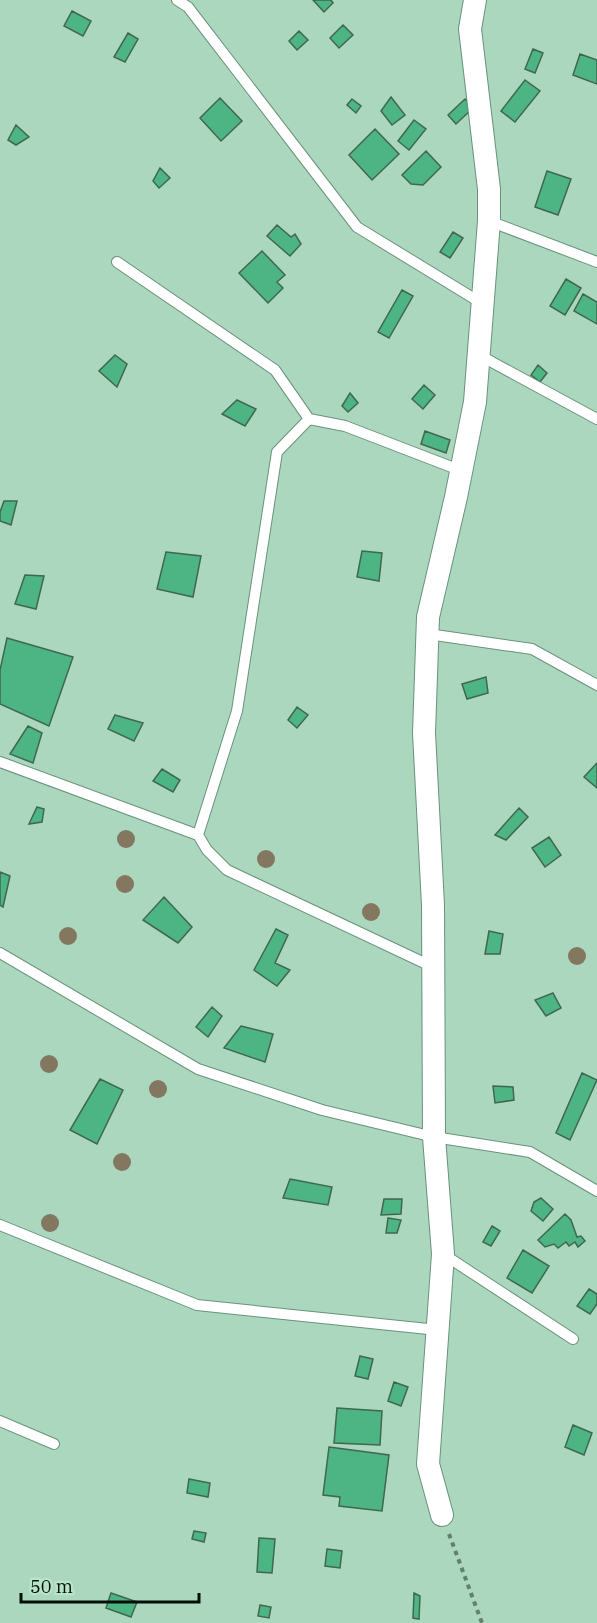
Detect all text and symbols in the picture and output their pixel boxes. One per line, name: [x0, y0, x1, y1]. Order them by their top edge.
scale bar: [21, 1566, 200, 1604]
text: 50 m: [30, 1575, 73, 1598]

